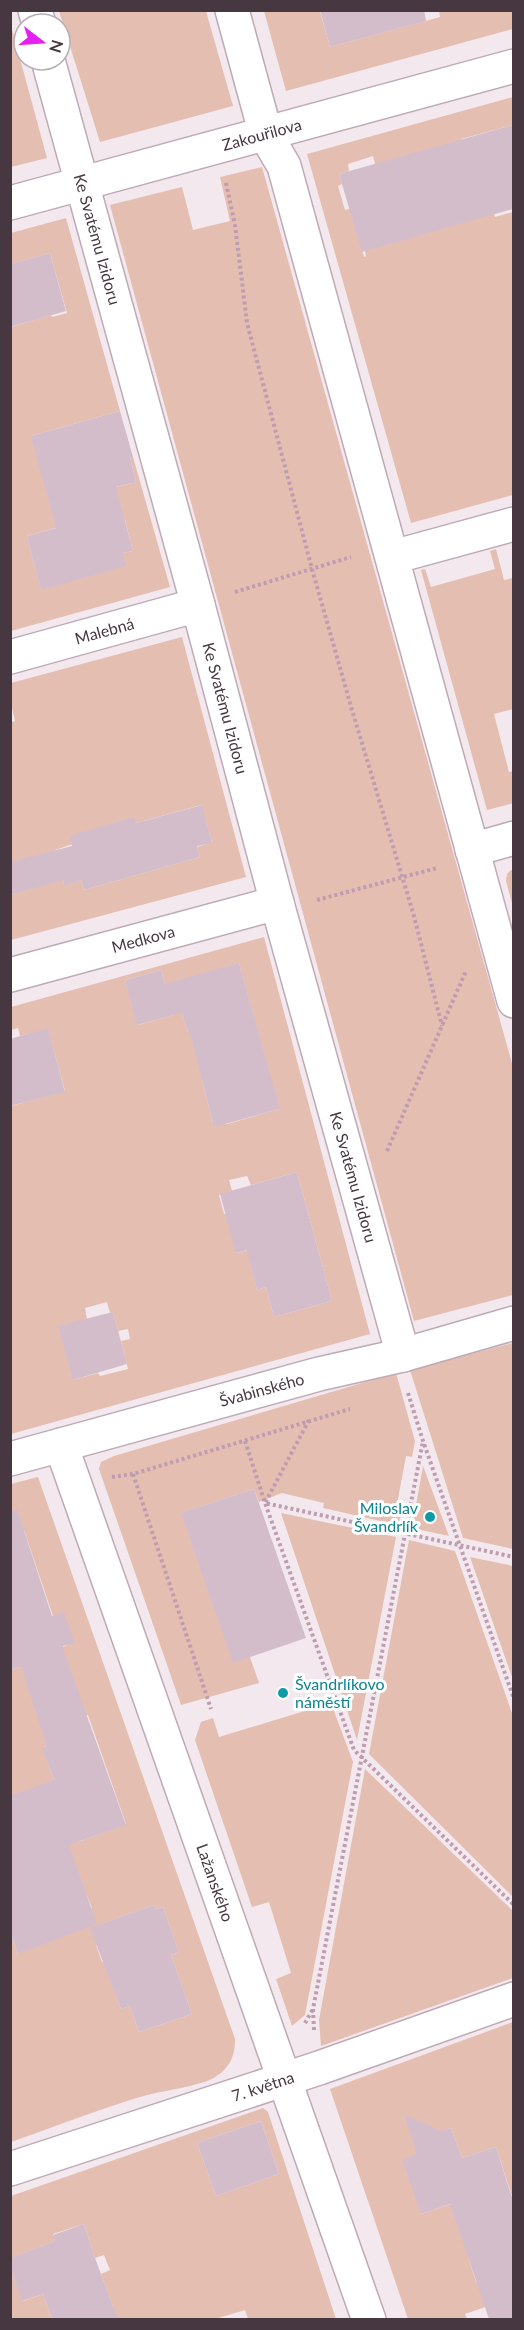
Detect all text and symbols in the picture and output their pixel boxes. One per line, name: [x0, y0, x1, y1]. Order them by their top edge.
north arrow: [12, 12, 72, 72]
text: N: [46, 38, 68, 55]
street label: Zakouřilova: [220, 114, 304, 154]
street label: Ke Svatému Izidoru: [71, 171, 125, 307]
street label: Malebná: [73, 613, 136, 648]
street label: Ke Svatému Izidoru: [199, 640, 252, 776]
street label: Medkova: [109, 921, 177, 956]
street label: Ke Svatému Izidoru: [327, 1109, 381, 1245]
street label: Švabinského: [217, 1369, 306, 1410]
place label: Miloslav Švandrlík: [354, 1498, 419, 1535]
marker: Miloslav Švandrlík: [423, 1510, 437, 1524]
place label: Švandrlíkovo náměstí: [295, 1674, 385, 1711]
marker: Švandrlíkovo náměstí: [276, 1686, 290, 1700]
street label: Lažanského: [193, 1841, 238, 1924]
street label: 7. května: [229, 2067, 296, 2105]

